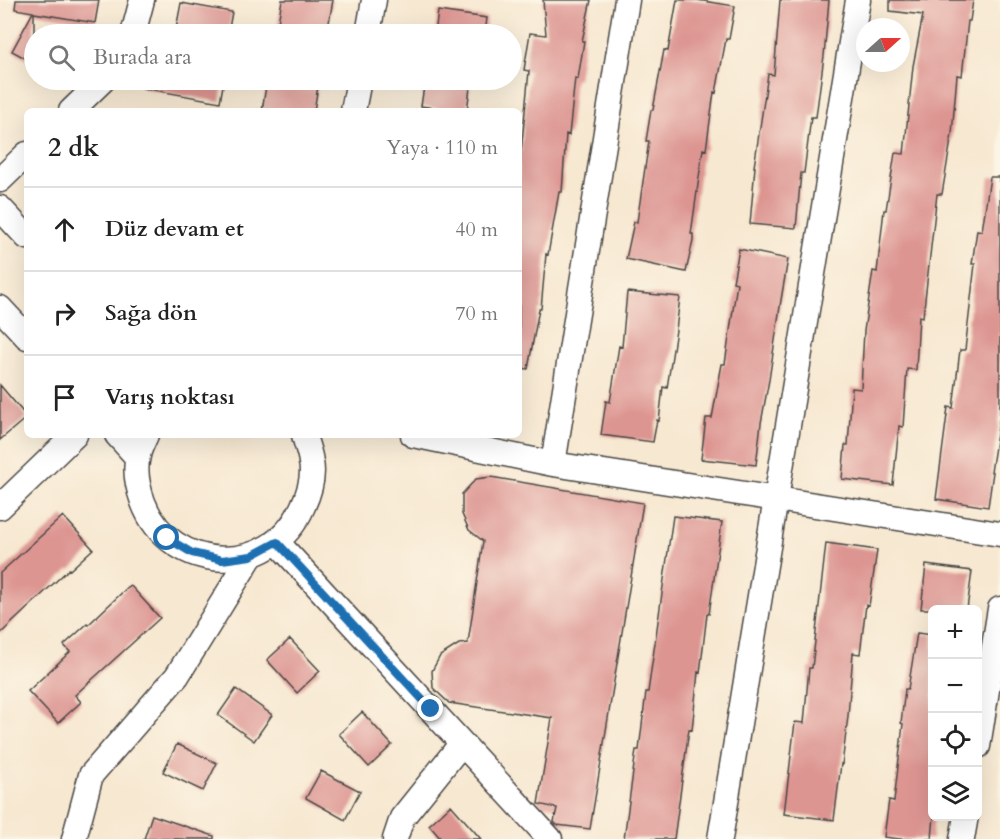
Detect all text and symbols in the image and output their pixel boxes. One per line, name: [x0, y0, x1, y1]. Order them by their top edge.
north arrow: [856, 18, 910, 72]
search box: [24, 24, 522, 90]
icon: search: [45, 41, 78, 74]
text: Burada ara: [93, 42, 192, 72]
text: 2 dk: [48, 130, 99, 165]
text: Yaya · 110 m: [386, 134, 498, 161]
icon: ahead: [48, 213, 81, 246]
text: Düz devam et: [105, 214, 244, 244]
text: 40 m: [455, 216, 498, 243]
icon: right: [48, 297, 81, 330]
text: Sağa dön: [105, 298, 197, 328]
text: 70 m: [455, 300, 498, 327]
icon: arrive: [48, 381, 81, 414]
text: Varış noktası: [105, 382, 235, 412]
route start: [153, 524, 179, 550]
map controls: [928, 605, 982, 821]
button: +: [928, 605, 982, 659]
button: −: [928, 659, 982, 713]
route end: [417, 695, 443, 721]
button: locate: [928, 713, 982, 767]
button: layers: [928, 767, 982, 821]

